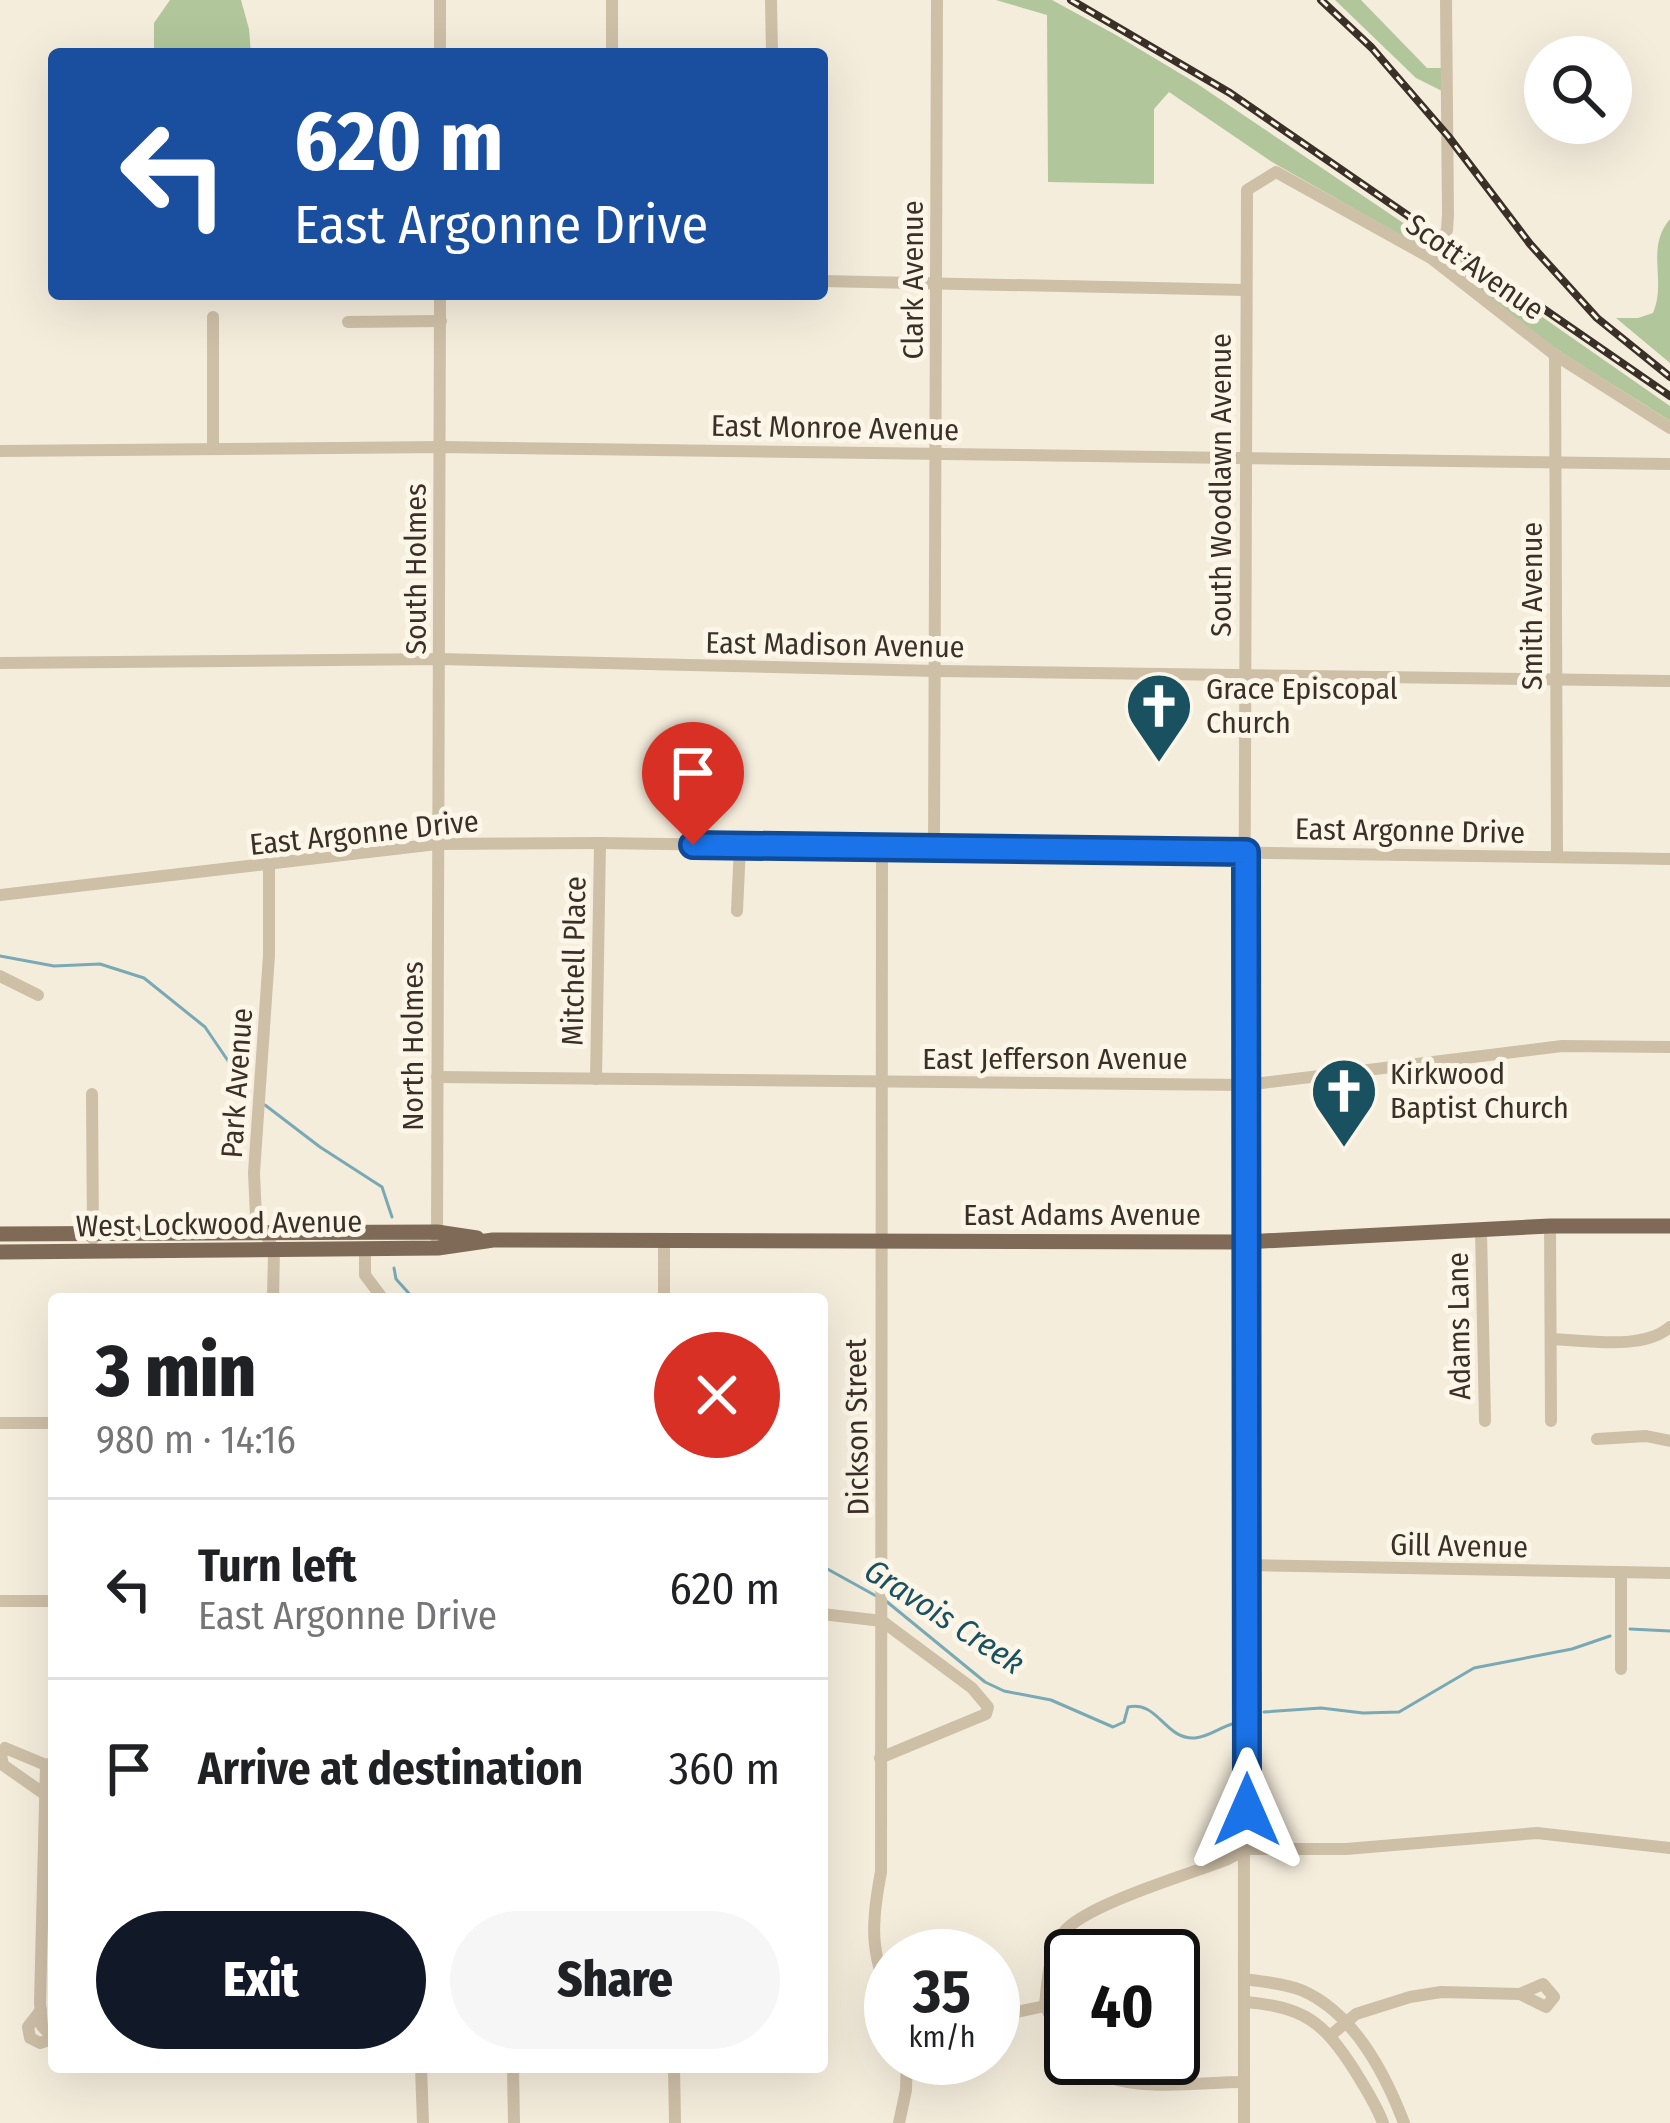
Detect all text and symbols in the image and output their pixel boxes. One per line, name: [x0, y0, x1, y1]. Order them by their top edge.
map controls: [1524, 36, 1632, 144]
button: search: [1524, 36, 1632, 144]
text: 620 m: [294, 91, 504, 192]
icon: left: [96, 96, 252, 252]
text: East Argonne Drive: [294, 193, 708, 257]
street label: Clark Avenue: [895, 200, 931, 360]
street label: Scott Avenue: [1399, 206, 1551, 328]
street label: South Woodlawn Avenue: [1203, 333, 1239, 637]
street label: East Monroe Avenue: [711, 408, 959, 448]
street label: South Holmes: [398, 483, 434, 655]
street label: Smith Avenue: [1514, 522, 1550, 690]
street label: East Madison Avenue: [705, 625, 965, 665]
church icon: Grace Episcopal Church: [1124, 671, 1194, 765]
place label: Grace Episcopal Church: [1206, 671, 1398, 741]
pin: [642, 722, 744, 845]
icon: arrive: [660, 740, 726, 806]
street label: East Argonne Drive: [248, 803, 480, 863]
street label: East Argonne Drive: [1295, 811, 1525, 851]
street label: Mitchell Place: [555, 876, 593, 1046]
street label: North Holmes: [395, 961, 431, 1131]
street label: Park Avenue: [214, 1007, 260, 1159]
street label: East Jefferson Avenue: [922, 1041, 1188, 1077]
church icon: Kirkwood Baptist Church: [1309, 1056, 1379, 1150]
place label: Kirkwood Baptist Church: [1390, 1056, 1569, 1126]
street label: East Adams Avenue: [963, 1197, 1201, 1233]
street label: West Lockwood Avenue: [76, 1204, 362, 1244]
street label: Adams Lane: [1440, 1252, 1478, 1400]
text: 3 min: [96, 1329, 256, 1415]
button: close: [654, 1332, 780, 1458]
street label: Dickson Street: [837, 1338, 877, 1516]
text: 980 m · 14:16: [96, 1417, 296, 1463]
street label: Gill Avenue: [1390, 1527, 1528, 1565]
text: Turn left: [198, 1539, 357, 1593]
water label: Gravois Creek: [857, 1550, 1032, 1683]
icon: left: [96, 1556, 162, 1622]
text: 620 m: [670, 1562, 780, 1616]
text: East Argonne Drive: [198, 1593, 497, 1639]
icon: arrive: [96, 1736, 162, 1802]
text: Arrive at destination: [198, 1742, 583, 1796]
text: 360 m: [669, 1742, 780, 1796]
position arrow: [1184, 1747, 1310, 1873]
button: Exit: [96, 1911, 426, 2049]
button: Share: [450, 1911, 780, 2049]
speed limit sign: 40: [1044, 1929, 1200, 2085]
text: 35: [913, 1956, 971, 2028]
text: km/h: [909, 2019, 975, 2055]

